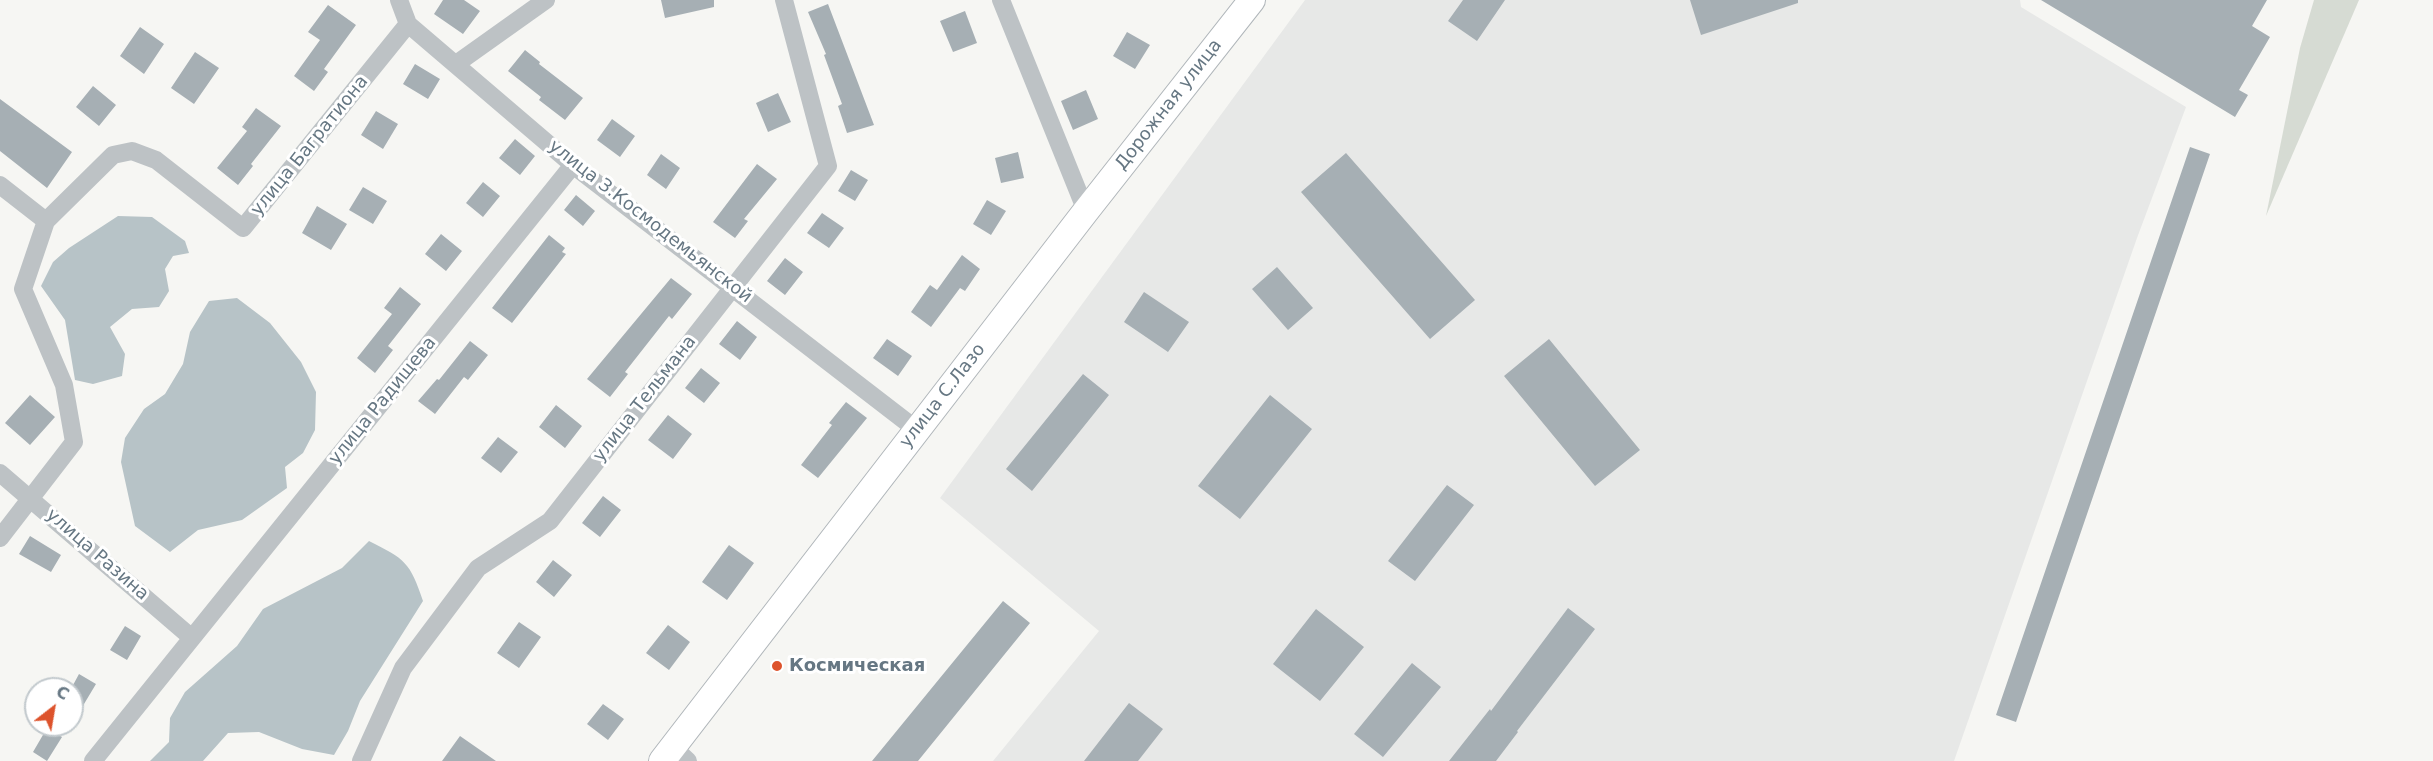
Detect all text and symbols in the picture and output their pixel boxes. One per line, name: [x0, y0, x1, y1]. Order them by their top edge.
street label: Дорожная улица: [1111, 35, 1227, 175]
street label: улица Багратиона: [247, 72, 373, 220]
street label: улица З.Космодемьянской: [544, 136, 756, 308]
street label: улица Тельмана: [589, 331, 701, 467]
street label: улица Радищева: [325, 333, 441, 469]
street label: улица С.Лазо: [896, 340, 990, 452]
street label: улица Разина: [41, 505, 153, 605]
place label: Космическая: [789, 655, 925, 677]
marker: Космическая: [770, 659, 784, 673]
north arrow: [24, 677, 84, 737]
text: С: [53, 682, 72, 704]

